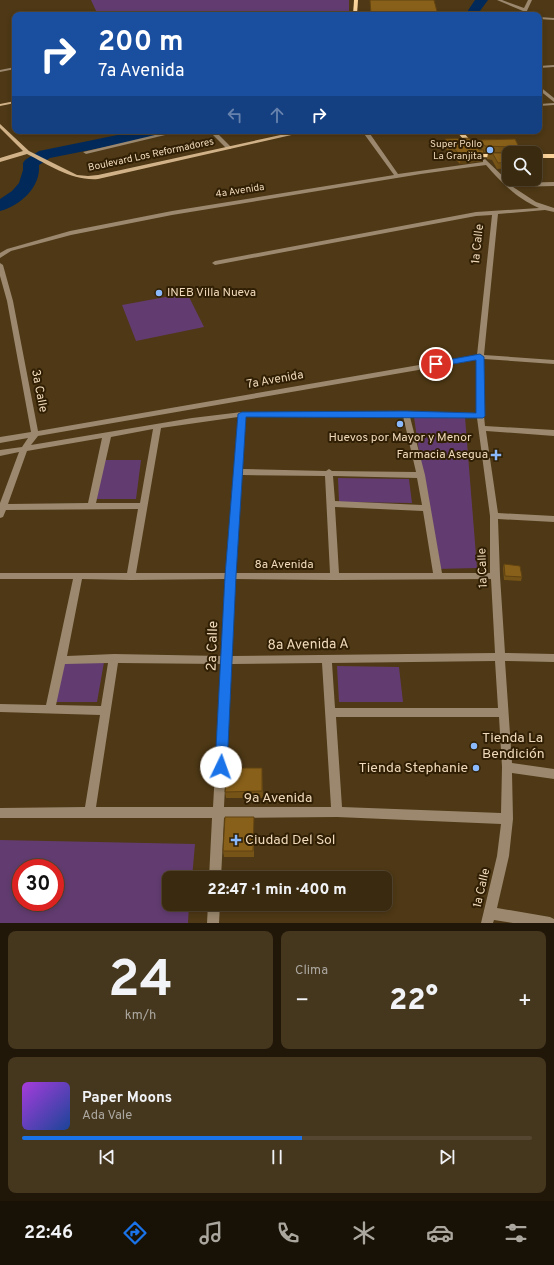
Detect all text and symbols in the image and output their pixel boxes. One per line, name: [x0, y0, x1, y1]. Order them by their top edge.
text: 200 m: [98, 25, 184, 61]
icon: right: [32, 28, 84, 80]
text: 7a Avenida: [98, 60, 184, 83]
icon: left: [224, 104, 246, 126]
icon: ahead: [266, 104, 288, 126]
icon: right: [308, 104, 330, 126]
street label: Boulevard Los Reformadores: [87, 135, 215, 175]
place label: Super Pollo La Granjita: [430, 138, 482, 163]
marker: Super Pollo La Granjita: [485, 145, 495, 155]
map controls: [502, 146, 542, 186]
button: search: [502, 146, 542, 186]
street label: 4a Avenida: [215, 181, 265, 201]
street label: 1a Calle: [468, 223, 488, 265]
place label: INEB Villa Nueva: [167, 285, 256, 301]
marker: INEB Villa Nueva: [154, 288, 164, 298]
pin: [419, 347, 453, 381]
icon: arrive: [425, 353, 447, 375]
street label: 7a Avenida: [245, 367, 305, 393]
street label: 3a Calle: [27, 368, 51, 414]
marker: Huevos por Mayor y Menor: [395, 419, 405, 429]
place label: Huevos por Mayor y Menor: [328, 430, 472, 446]
place label: Farmacia Asegua: [397, 447, 488, 463]
marker: Farmacia Asegua: [491, 450, 501, 460]
street label: 1a Calle: [474, 548, 492, 588]
street label: 8a Avenida: [254, 557, 314, 573]
street label: 2a Calle: [204, 620, 222, 672]
street label: 8a Avenida A: [267, 636, 349, 654]
place label: Tienda La Bendición: [482, 730, 545, 763]
marker: Tienda La Bendición: [469, 741, 479, 751]
position arrow: [200, 746, 242, 788]
place label: Tienda Stephanie: [359, 760, 468, 777]
marker: Tienda Stephanie: [471, 763, 481, 773]
street label: 9a Avenida: [244, 790, 312, 807]
place label: Ciudad Del Sol: [245, 832, 336, 849]
marker: Ciudad Del Sol: [230, 834, 242, 846]
speed limit sign: 30: [12, 859, 64, 911]
street label: 1a Calle: [470, 867, 494, 909]
text: 22:47 · 1 min · 400 m: [207, 881, 347, 900]
text: 24: [108, 949, 173, 1015]
text: Clima: [295, 963, 328, 979]
text: 22°: [389, 983, 438, 1020]
text: −: [295, 988, 309, 1015]
text: +: [518, 988, 532, 1015]
text: km/h: [125, 1008, 156, 1024]
text: Paper Moons: [82, 1089, 172, 1108]
text: Ada Vale: [82, 1108, 132, 1124]
icon: previous: [96, 1146, 118, 1168]
icon: pause: [266, 1146, 288, 1168]
icon: next: [436, 1146, 458, 1168]
icon: directions: [121, 1219, 149, 1247]
icon: music: [197, 1219, 225, 1247]
icon: phone: [274, 1219, 302, 1247]
icon: climate: [350, 1219, 378, 1247]
icon: car: [426, 1219, 454, 1247]
icon: filters: [502, 1219, 530, 1247]
text: 22:46: [24, 1222, 73, 1245]

